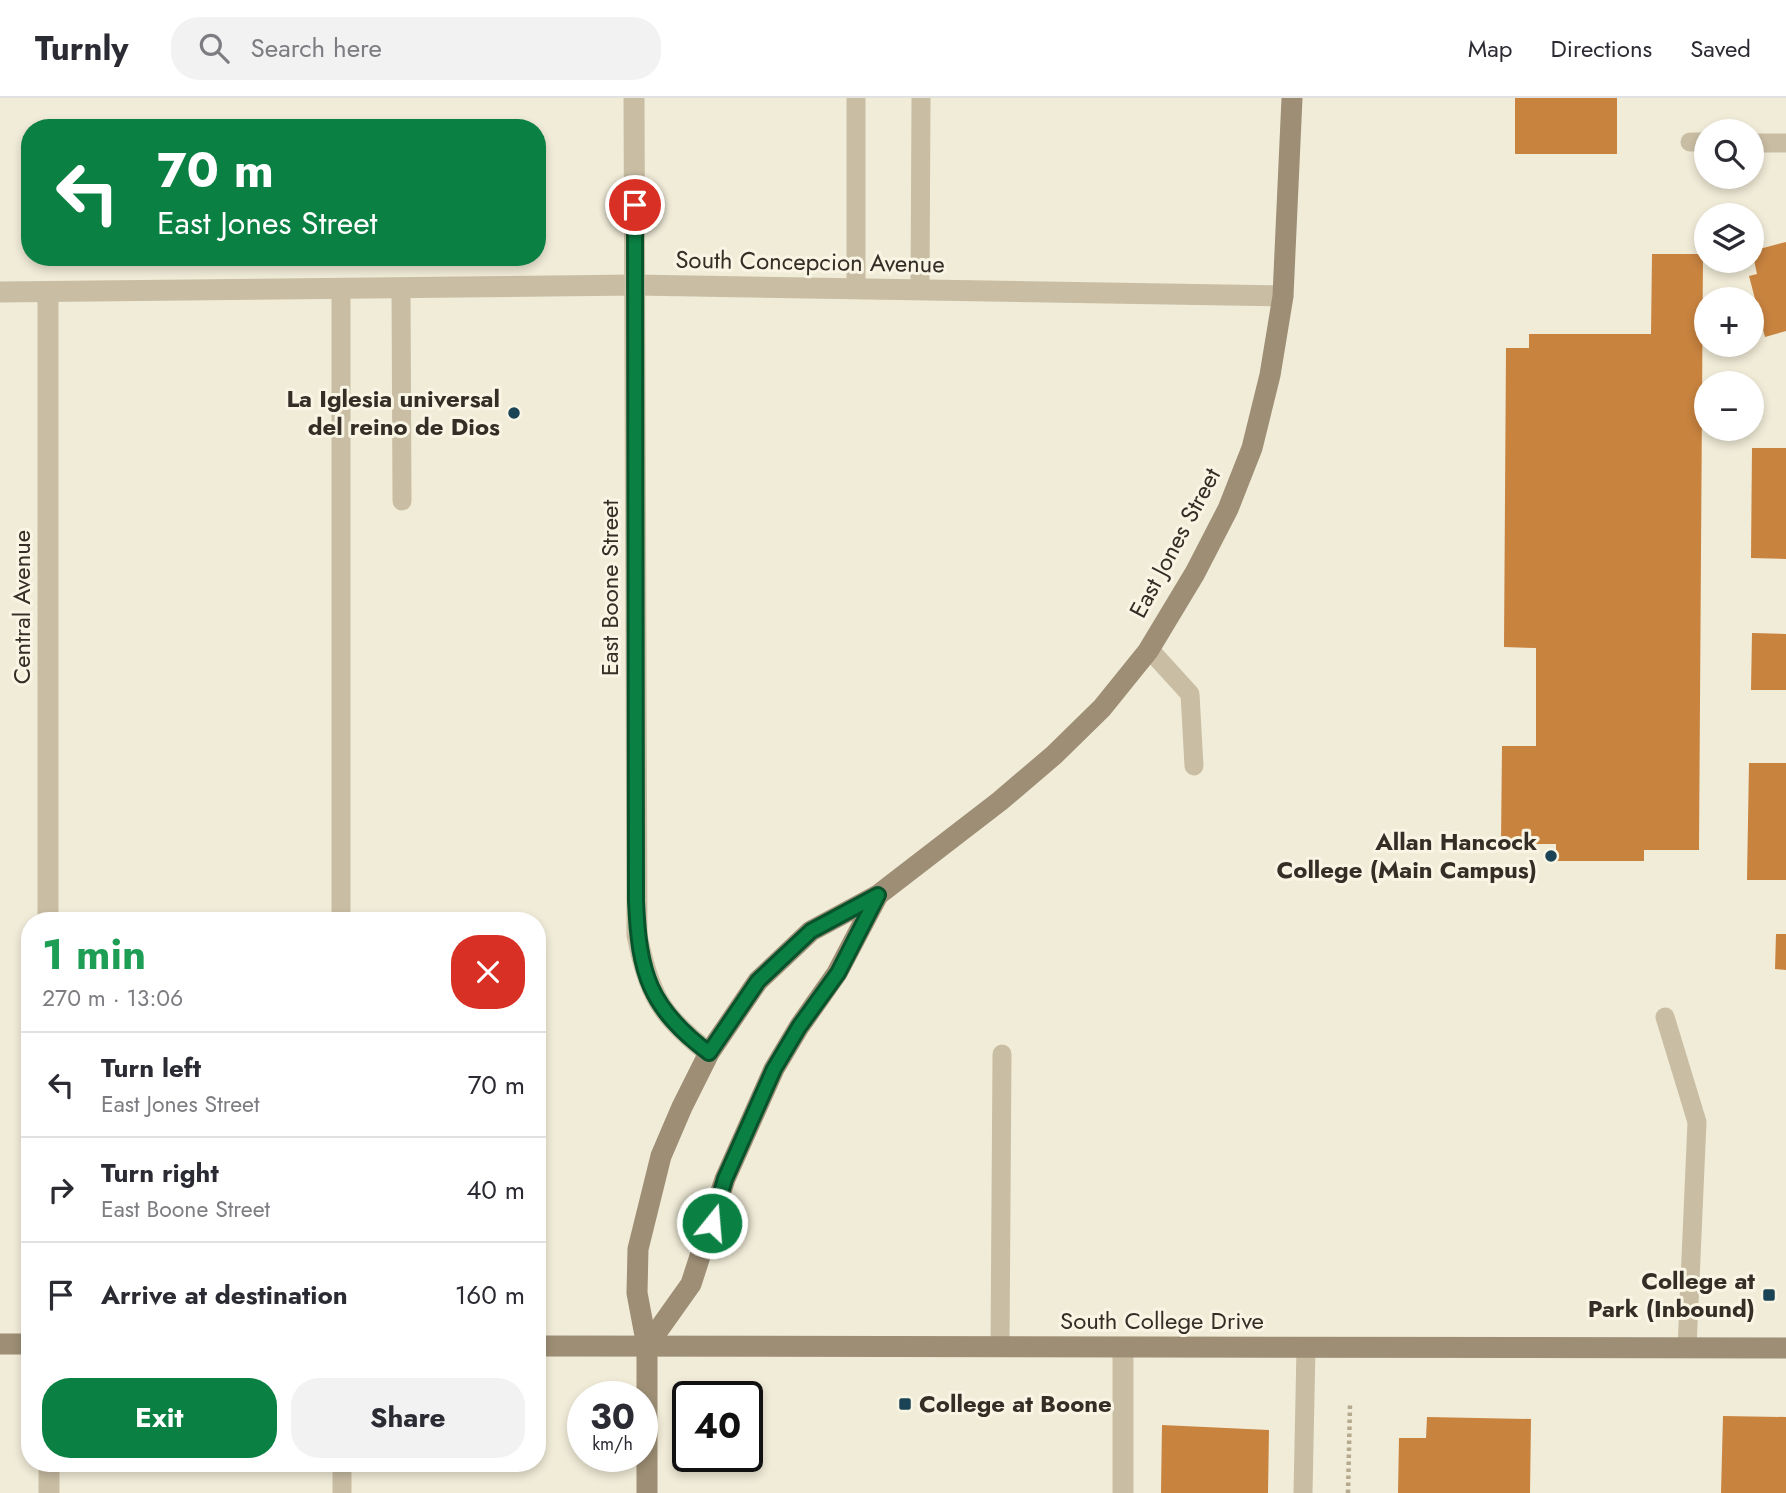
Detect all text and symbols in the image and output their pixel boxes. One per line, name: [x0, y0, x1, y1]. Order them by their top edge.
search box: [171, 17, 661, 80]
text: Turnly: [35, 25, 129, 72]
icon: search: [195, 29, 233, 67]
text: Search here: [251, 29, 382, 67]
text: Map: [1468, 31, 1513, 66]
text: Directions: [1551, 31, 1652, 66]
text: Saved: [1690, 31, 1751, 66]
map controls: [1694, 119, 1764, 441]
button: search: [1694, 119, 1764, 189]
text: 70 m: [157, 135, 274, 205]
icon: left: [42, 147, 133, 238]
pin: [605, 175, 665, 235]
icon: arrive: [616, 186, 654, 224]
text: East Jones Street: [157, 200, 377, 246]
button: layers: [1694, 203, 1764, 273]
street label: South Concepcion Avenue: [675, 242, 945, 281]
button: +: [1694, 287, 1764, 357]
button: −: [1694, 371, 1764, 441]
place label: La Iglesia universal del reino de Dios: [286, 381, 500, 444]
marker: La Iglesia universal del reino de Dios: [506, 405, 522, 421]
street label: East Jones Street: [1120, 461, 1229, 624]
street label: East Boone Street: [592, 500, 627, 676]
street label: Central Avenue: [4, 530, 39, 684]
place label: Allan Hancock College (Main Campus): [1276, 824, 1537, 887]
marker: Allan Hancock College (Main Campus): [1543, 848, 1559, 864]
text: 1 min: [42, 924, 146, 985]
button: close: [451, 935, 525, 1009]
text: 270 m · 13:06: [42, 981, 183, 1015]
text: Turn left: [101, 1049, 201, 1087]
icon: left: [42, 1066, 80, 1104]
text: 70 m: [468, 1066, 525, 1104]
text: East Jones Street: [101, 1087, 259, 1121]
text: Turn right: [101, 1154, 219, 1192]
icon: right: [42, 1171, 80, 1209]
text: 40 m: [466, 1171, 525, 1209]
position arrow: [675, 1186, 749, 1260]
text: East Boone Street: [101, 1192, 270, 1226]
place label: College at Park (Inbound): [1588, 1263, 1755, 1326]
icon: arrive: [42, 1276, 80, 1314]
text: Arrive at destination: [101, 1276, 348, 1314]
text: 160 m: [455, 1276, 525, 1314]
marker: College at Park (Inbound): [1761, 1287, 1777, 1303]
street label: South College Drive: [1060, 1303, 1264, 1338]
button: Exit: [42, 1378, 277, 1458]
button: Share: [291, 1378, 525, 1458]
speed limit sign: 40: [672, 1381, 763, 1472]
place label: College at Boone: [919, 1386, 1112, 1421]
text: 30: [590, 1392, 635, 1442]
marker: College at Boone: [897, 1396, 913, 1412]
text: km/h: [592, 1431, 633, 1457]

